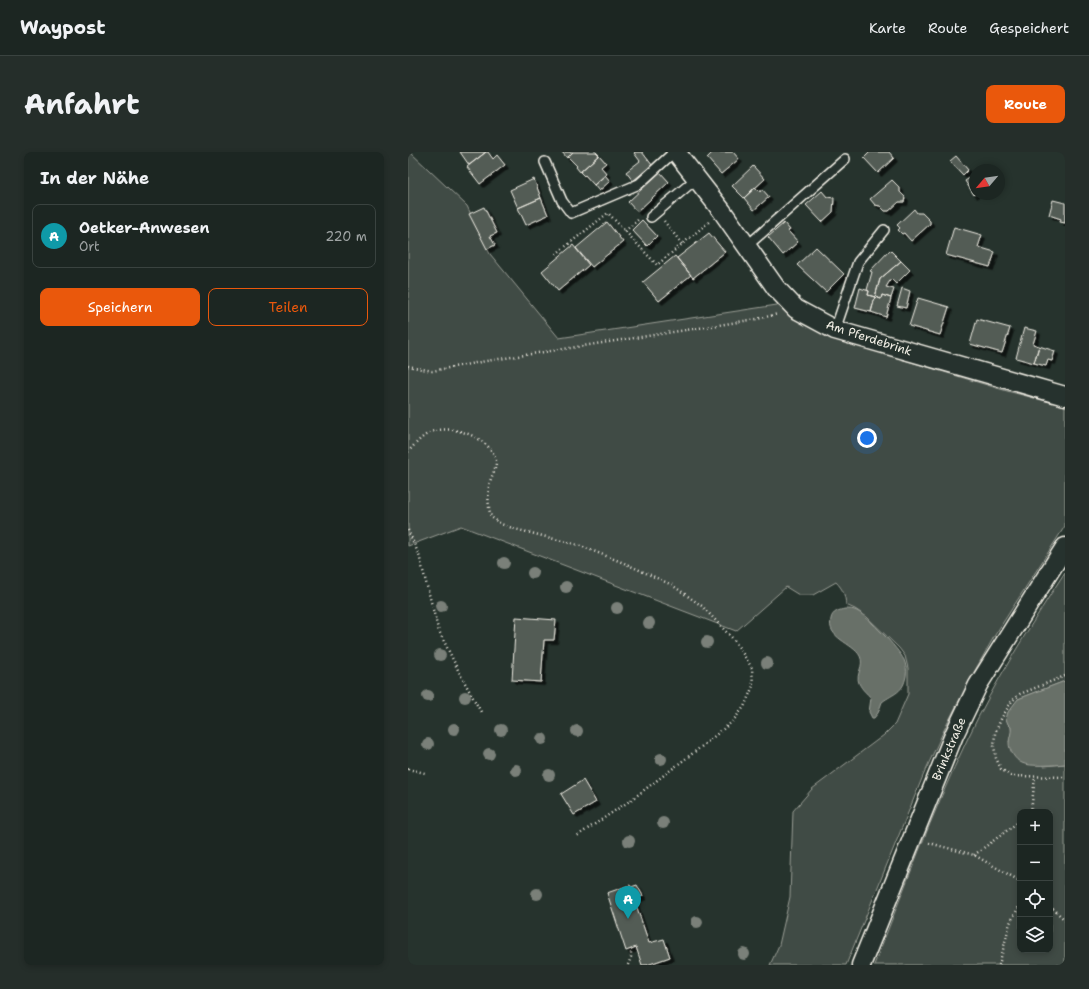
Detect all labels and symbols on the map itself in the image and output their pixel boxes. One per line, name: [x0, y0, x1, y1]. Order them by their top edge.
north arrow: [969, 164, 1005, 200]
street label: Am Pferdebrink: [824, 317, 914, 359]
your location: [857, 428, 877, 448]
street label: Brinkstraße: [928, 715, 970, 783]
pin: A: [615, 886, 641, 919]

